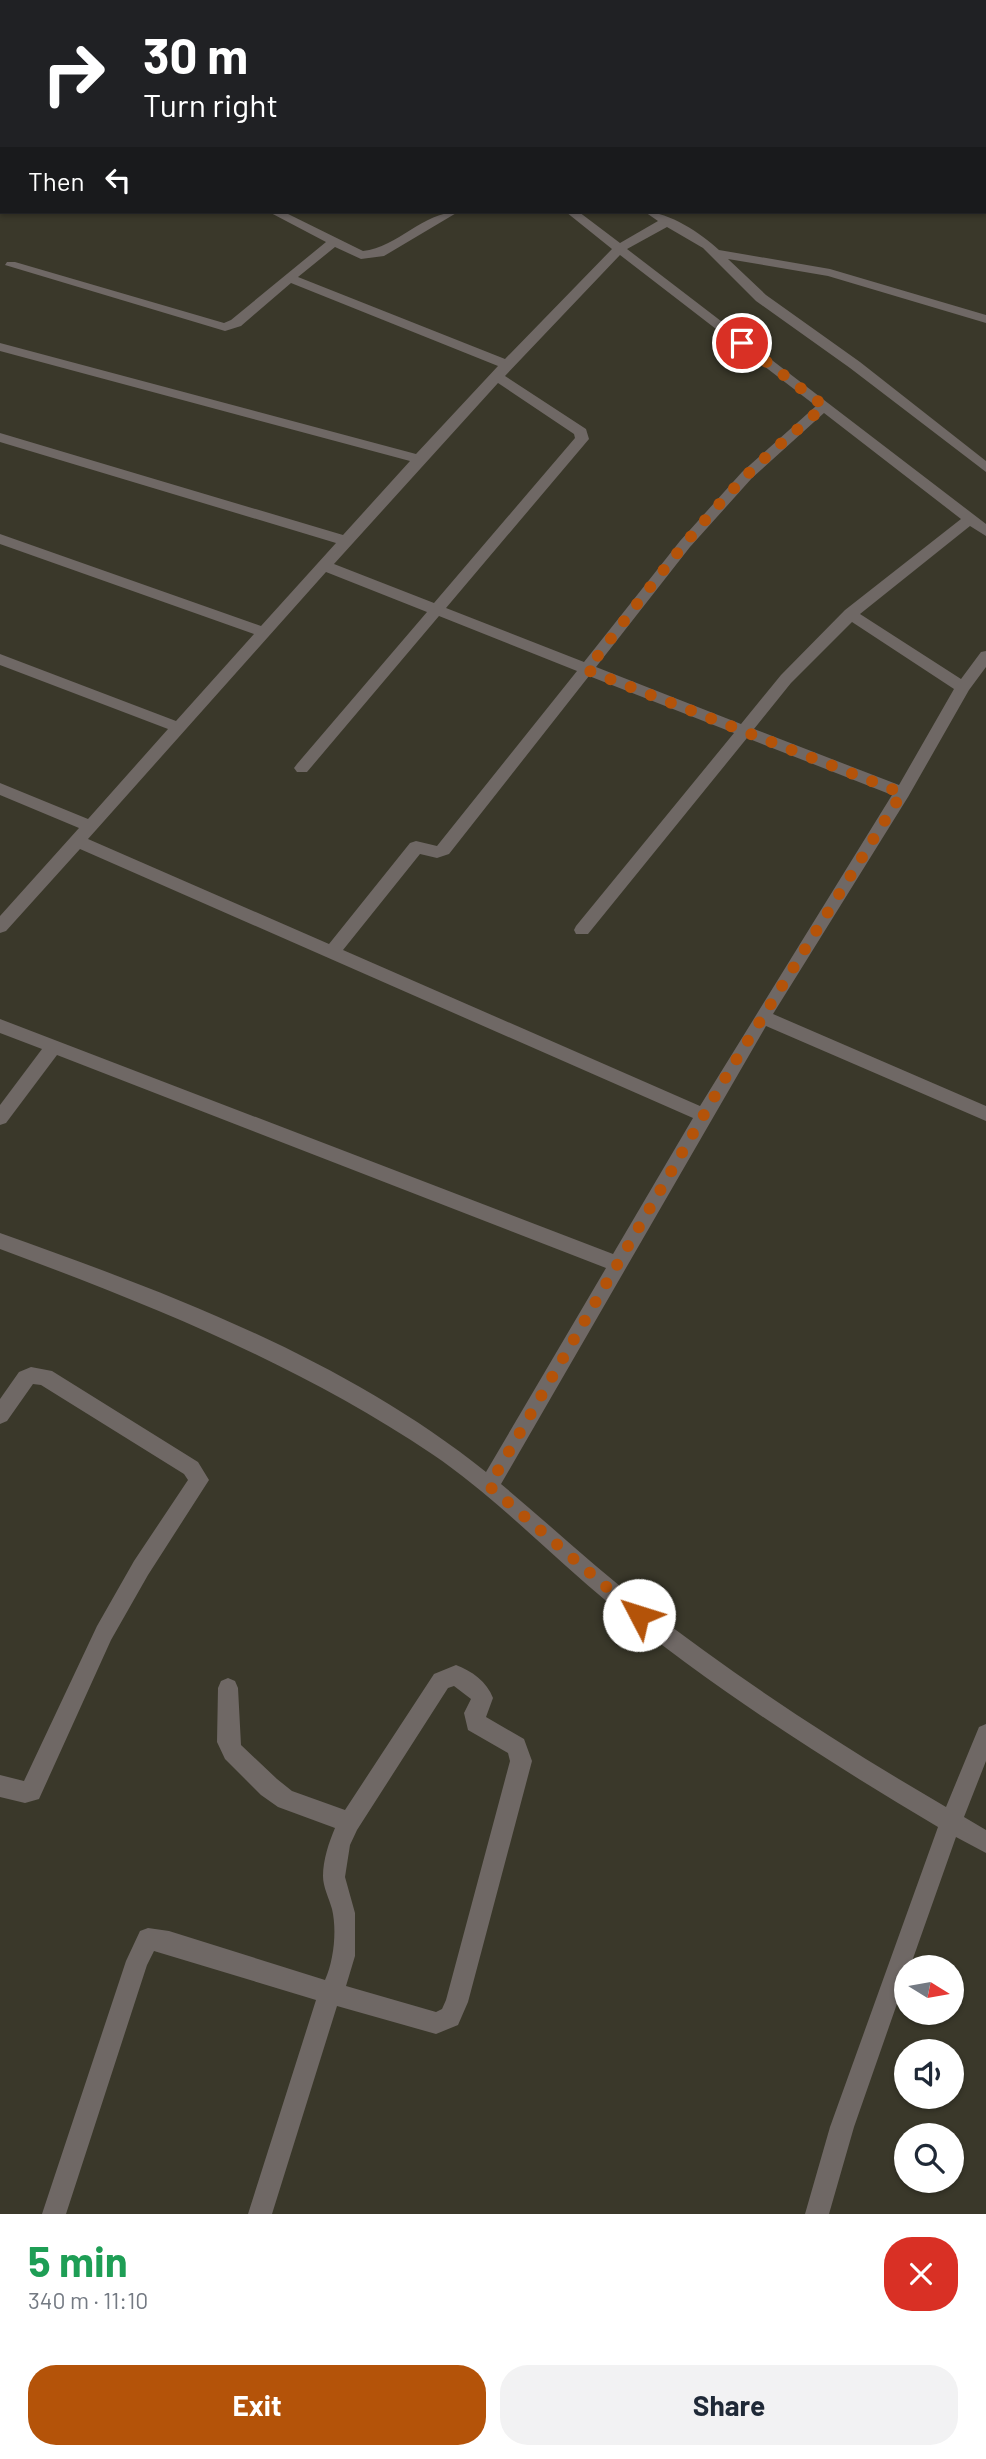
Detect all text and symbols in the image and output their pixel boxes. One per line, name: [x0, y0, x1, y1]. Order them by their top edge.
text: 30 m: [143, 25, 248, 84]
icon: right: [28, 28, 119, 119]
text: Turn right: [143, 85, 278, 123]
icon: left: [99, 161, 137, 199]
text: Then: [28, 165, 85, 196]
pin: [712, 313, 772, 373]
icon: arrive: [723, 324, 761, 362]
position arrow: [602, 1578, 676, 1652]
north arrow: [894, 1955, 964, 2025]
map controls: [894, 1955, 964, 2193]
button: sound: [894, 2039, 964, 2109]
button: search: [894, 2123, 964, 2193]
text: 5 min: [28, 2235, 128, 2285]
button: close: [884, 2237, 958, 2311]
text: 340 m · 11:10: [28, 2286, 148, 2314]
button: Exit: [28, 2365, 486, 2445]
button: Share: [500, 2365, 958, 2445]

